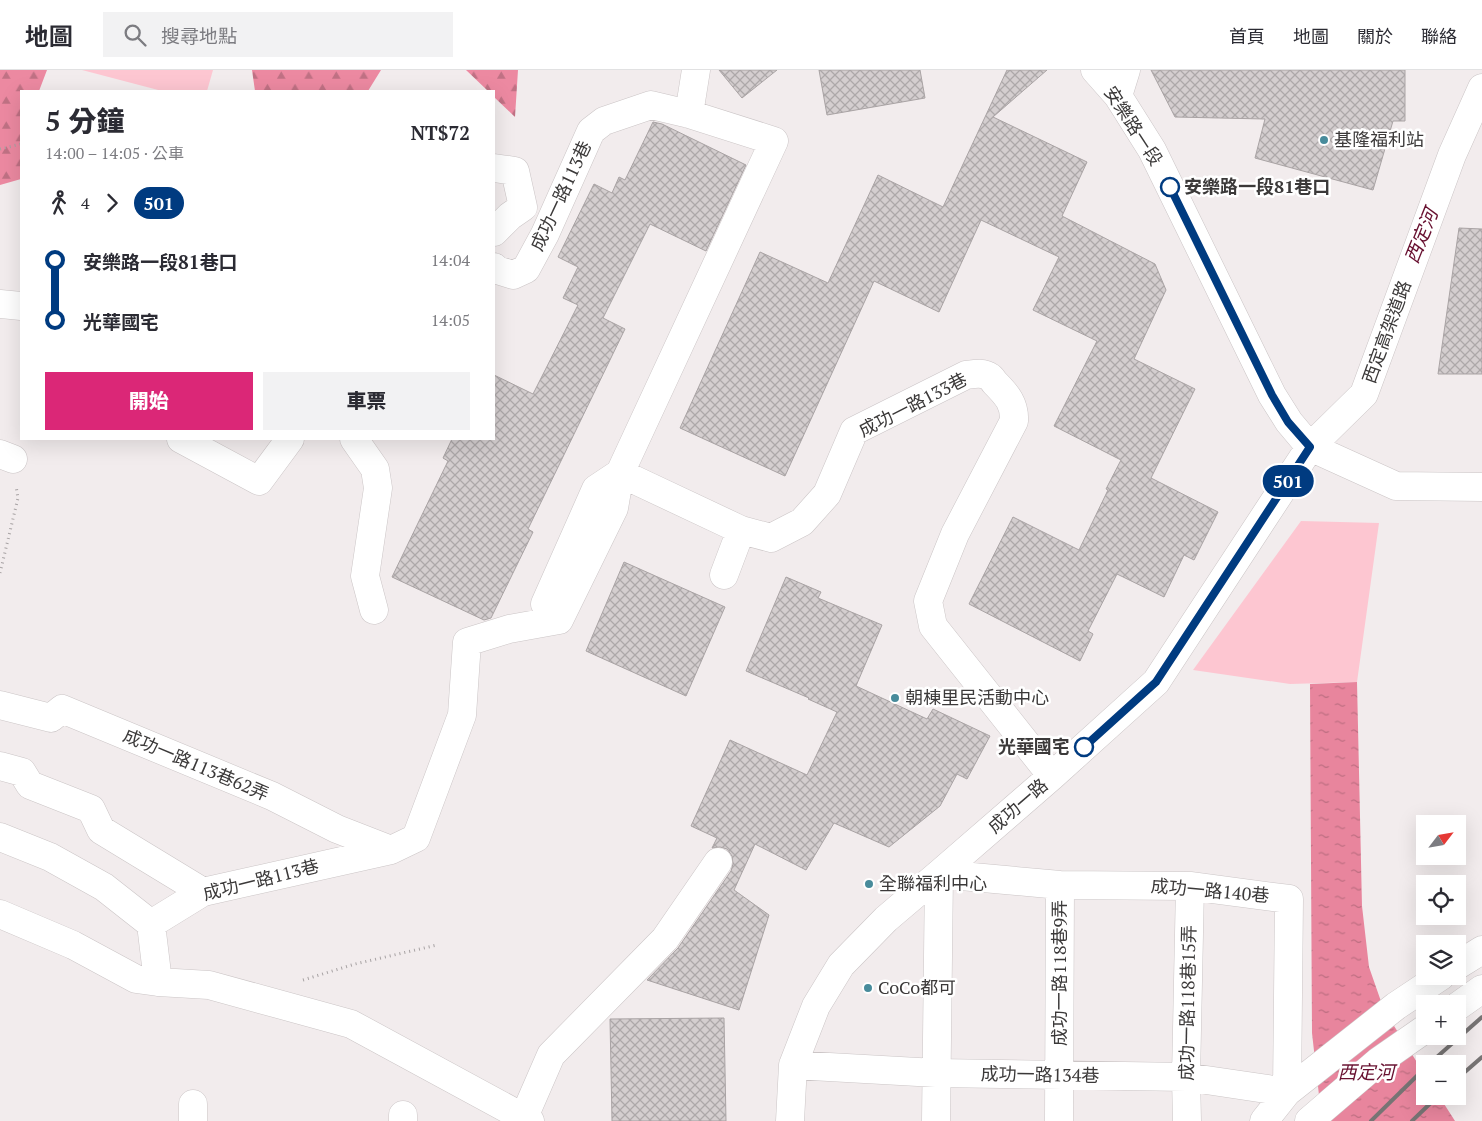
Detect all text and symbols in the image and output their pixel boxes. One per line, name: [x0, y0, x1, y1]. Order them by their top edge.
search box: [103, 12, 453, 57]
text: 地圖: [25, 20, 73, 52]
icon: search: [121, 21, 149, 49]
text: 搜尋地點: [161, 23, 237, 48]
text: 首頁: [1229, 24, 1265, 48]
text: 地圖: [1293, 24, 1329, 48]
text: 關於: [1357, 24, 1393, 48]
text: 聯絡: [1421, 24, 1457, 48]
street label: 安樂路一段: [1099, 81, 1168, 170]
text: 5 分鐘: [45, 102, 124, 139]
text: NT$72: [411, 120, 470, 145]
place label: 基隆福利站: [1334, 127, 1424, 151]
marker: 基隆福利站: [1318, 134, 1330, 146]
street label: 成功一路113巷: [524, 137, 596, 254]
text: 14:00 – 14:05 · 公車: [45, 142, 184, 164]
place label: 安樂路一段81巷口: [1184, 174, 1330, 198]
marker: 安樂路一段81巷口: [1160, 177, 1180, 197]
icon: walk: [45, 189, 73, 217]
icon: forward: [98, 189, 126, 217]
text: 501: [144, 191, 174, 215]
text: 4: [81, 192, 90, 214]
water label: 西定河: [1398, 201, 1444, 267]
text: 安樂路一段81巷口: [83, 249, 237, 274]
text: 14:04: [431, 249, 470, 271]
street label: 西定高架道路: [1356, 277, 1416, 387]
text: 光華國宅: [83, 309, 159, 334]
text: 14:05: [431, 309, 470, 331]
street label: 成功一路133巷: [854, 366, 971, 442]
button: 開始: [45, 372, 253, 430]
button: 車票: [263, 372, 470, 430]
line badge: 501: [1259, 465, 1317, 497]
text: 501: [1273, 469, 1303, 493]
place label: 朝棟里民活動中心: [905, 685, 1049, 709]
marker: 朝棟里民活動中心: [889, 692, 901, 704]
street label: 成功一路113巷62弄: [120, 723, 273, 806]
place label: 光華國宅: [998, 734, 1070, 758]
marker: 光華國宅: [1074, 737, 1094, 757]
street label: 成功一路: [982, 773, 1052, 838]
north arrow: [1416, 815, 1466, 865]
map controls: [1416, 815, 1466, 1105]
street label: 成功一路113巷: [200, 853, 321, 905]
place label: 全聯福利中心: [879, 871, 987, 895]
street label: 成功一路140巷: [1150, 873, 1270, 907]
button: locate: [1416, 875, 1466, 925]
marker: 全聯福利中心: [863, 878, 875, 890]
street label: 成功一路118巷9弄: [1047, 900, 1071, 1046]
street label: 成功一路118巷15弄: [1174, 925, 1200, 1081]
button: layers: [1416, 935, 1466, 985]
place label: CoCo都可: [878, 975, 956, 999]
marker: CoCo都可: [862, 982, 874, 994]
button: +: [1416, 995, 1466, 1045]
button: −: [1416, 1055, 1466, 1105]
water label: 西定河: [1337, 1059, 1398, 1084]
street label: 成功一路134巷: [980, 1061, 1100, 1087]

